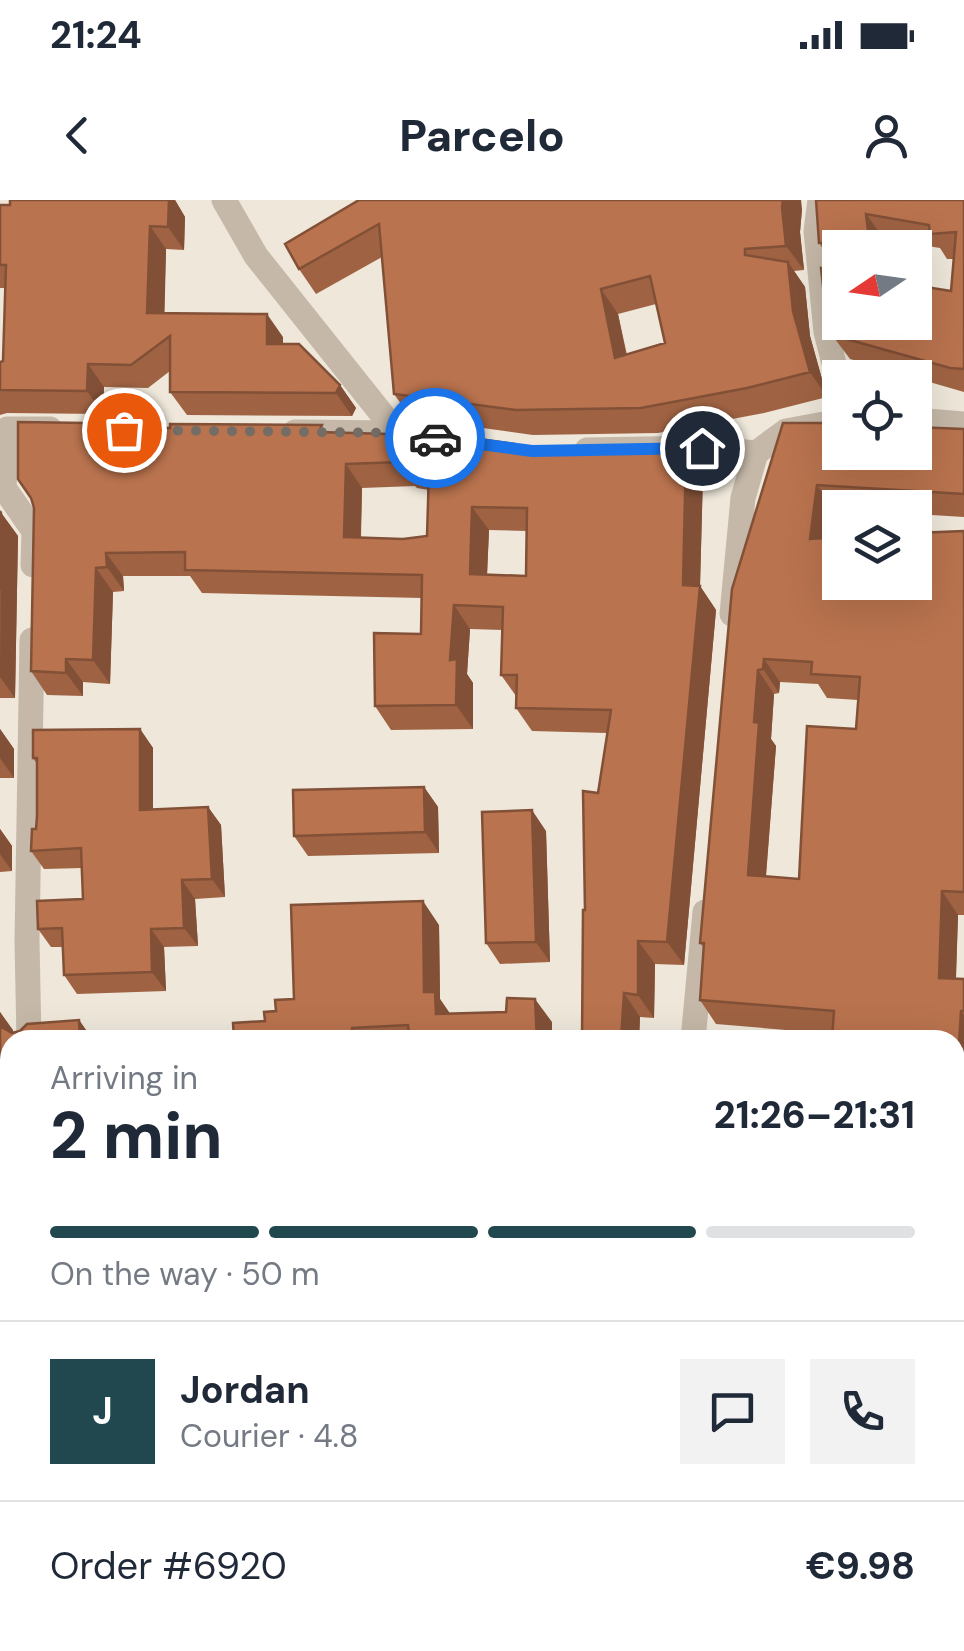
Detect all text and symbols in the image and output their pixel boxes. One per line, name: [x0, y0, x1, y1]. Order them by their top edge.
text: 21:24: [50, 10, 142, 60]
text: Parcelo: [399, 106, 565, 165]
icon: back: [50, 108, 105, 163]
icon: person: [859, 108, 914, 163]
north arrow: [822, 230, 932, 340]
map controls: [822, 230, 932, 600]
button: locate: [822, 360, 932, 470]
pin: [82, 388, 167, 473]
courier: [385, 388, 485, 488]
icon: bag: [97, 403, 152, 458]
pin: [660, 406, 745, 491]
icon: car: [408, 411, 463, 466]
icon: home: [675, 421, 730, 476]
button: layers: [822, 490, 932, 600]
text: Arriving in: [50, 1057, 198, 1099]
text: 21:26–21:31: [714, 1090, 915, 1140]
text: 2 min: [50, 1094, 223, 1178]
text: On the way · 50 m: [50, 1253, 320, 1295]
button: chat: [680, 1359, 785, 1464]
button: phone: [810, 1359, 915, 1464]
text: Jordan: [180, 1365, 310, 1415]
text: J: [92, 1386, 113, 1436]
text: Courier · 4.8: [180, 1415, 358, 1457]
text: Order #6920: [50, 1541, 287, 1591]
text: €9.98: [806, 1541, 915, 1591]

